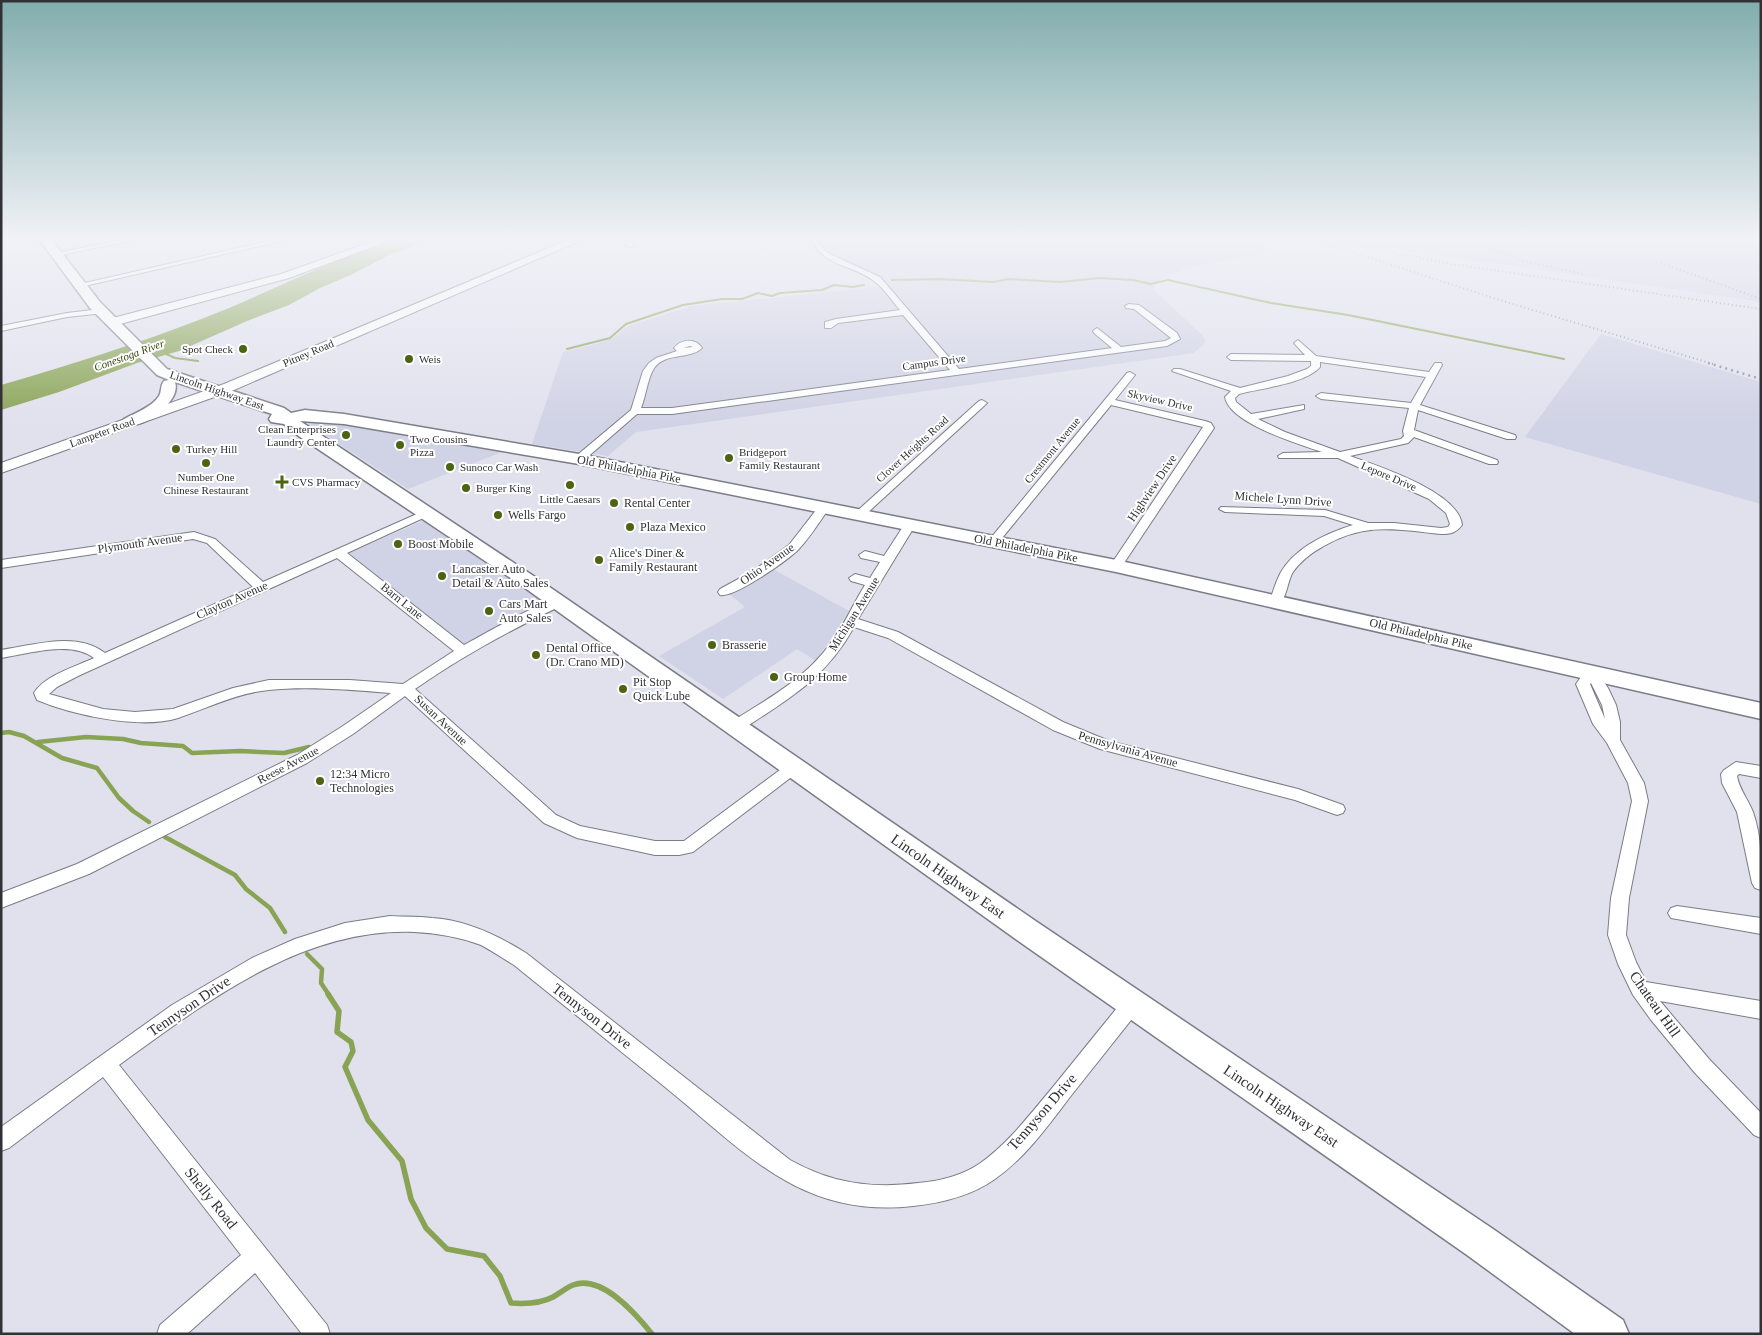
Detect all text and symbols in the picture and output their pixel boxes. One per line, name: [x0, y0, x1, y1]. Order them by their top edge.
water label: Conestoga River: [92, 337, 166, 373]
street label: Pitney Road: [281, 337, 336, 369]
place label: Spot Check: [182, 343, 233, 355]
marker: Spot Check: [237, 343, 249, 355]
street label: Campus Drive: [902, 352, 967, 372]
marker: Weis: [403, 353, 415, 365]
place label: Weis: [419, 353, 441, 365]
street label: Lincoln Highway East: [168, 368, 266, 412]
street label: Skyview Drive: [1126, 387, 1194, 413]
street label: Clover Heights Road: [873, 413, 951, 485]
street label: Lampeter Road: [68, 415, 137, 449]
street label: Crestmont Avenue: [1022, 415, 1082, 485]
place label: Clean Enterprises Laundry Center: [258, 423, 336, 448]
marker: Clean Enterprises Laundry Center: [340, 429, 352, 441]
place label: Two Cousins Pizza: [410, 433, 468, 458]
marker: Two Cousins Pizza: [394, 439, 406, 451]
marker: Turkey Hill: [170, 443, 182, 455]
place label: Turkey Hill: [186, 443, 237, 455]
place label: Bridgeport Family Restaurant: [739, 446, 820, 471]
street label: Old Philadelphia Pike: [576, 452, 682, 486]
marker: Bridgeport Family Restaurant: [723, 452, 735, 464]
street label: Highview Drive: [1124, 452, 1180, 524]
marker: Number One Chinese Restaurant: [200, 457, 212, 469]
street label: Lepore Drive: [1360, 459, 1419, 493]
marker: Sunoco Car Wash: [444, 461, 456, 473]
place label: Sunoco Car Wash: [460, 461, 539, 473]
place label: Number One Chinese Restaurant: [163, 471, 249, 496]
marker: CVS Pharmacy: [276, 476, 288, 488]
place label: CVS Pharmacy: [292, 476, 361, 488]
marker: Little Caesars: [564, 479, 576, 491]
marker: Burger King: [460, 482, 472, 494]
place label: Burger King: [476, 482, 532, 494]
street label: Michele Lynn Drive: [1234, 489, 1332, 509]
place label: Little Caesars: [540, 493, 600, 505]
place label: Rental Center: [624, 496, 690, 510]
marker: Rental Center: [608, 497, 620, 509]
place label: Wells Fargo: [508, 508, 566, 522]
marker: Wells Fargo: [492, 509, 504, 521]
place label: Plaza Mexico: [640, 520, 706, 534]
marker: Plaza Mexico: [624, 521, 636, 533]
street label: Plymouth Avenue: [97, 530, 183, 556]
street label: Old Philadelphia Pike: [973, 531, 1079, 565]
place label: Boost Mobile: [408, 537, 474, 551]
marker: Boost Mobile: [392, 538, 404, 550]
street label: Ohio Avenue: [737, 540, 797, 588]
place label: Alice's Diner & Family Restaurant: [609, 546, 698, 574]
marker: Alice's Diner & Family Restaurant: [593, 554, 605, 566]
place label: Lancaster Auto Detail & Auto Sales: [452, 562, 549, 590]
marker: Lancaster Auto Detail & Auto Sales: [436, 570, 448, 582]
street label: Michigan Avenue: [826, 574, 882, 654]
street label: Clayton Avenue: [194, 578, 270, 622]
street label: Barn Lane: [378, 580, 426, 622]
place label: Cars Mart Auto Sales: [499, 597, 552, 625]
marker: Cars Mart Auto Sales: [483, 605, 495, 617]
street label: Old Philadelphia Pike: [1368, 615, 1474, 653]
place label: Brasserie: [722, 638, 767, 652]
marker: Brasserie: [706, 639, 718, 651]
place label: Dental Office (Dr. Crano MD): [546, 641, 624, 669]
marker: Dental Office (Dr. Crano MD): [530, 649, 542, 661]
place label: Group Home: [784, 670, 847, 684]
marker: Group Home: [768, 671, 780, 683]
place label: Pit Stop Quick Lube: [633, 675, 690, 703]
marker: Pit Stop Quick Lube: [617, 683, 629, 695]
street label: Susan Avenue: [412, 692, 470, 748]
street label: Pennsylvania Avenue: [1077, 728, 1179, 770]
street label: Reese Avenue: [255, 743, 321, 787]
place label: 12:34 Micro Technologies: [330, 767, 394, 795]
marker: 12:34 Micro Technologies: [314, 775, 326, 787]
street label: Lincoln Highway East: [888, 831, 1009, 922]
street label: Chateau Hill: [1627, 968, 1683, 1040]
street label: Tennyson Drive: [145, 972, 234, 1039]
street label: Tennyson Drive: [549, 980, 635, 1052]
street label: Lincoln Highway East: [1221, 1062, 1342, 1151]
street label: Tennyson Drive: [1004, 1070, 1080, 1153]
street label: Shelly Road: [182, 1164, 241, 1232]

